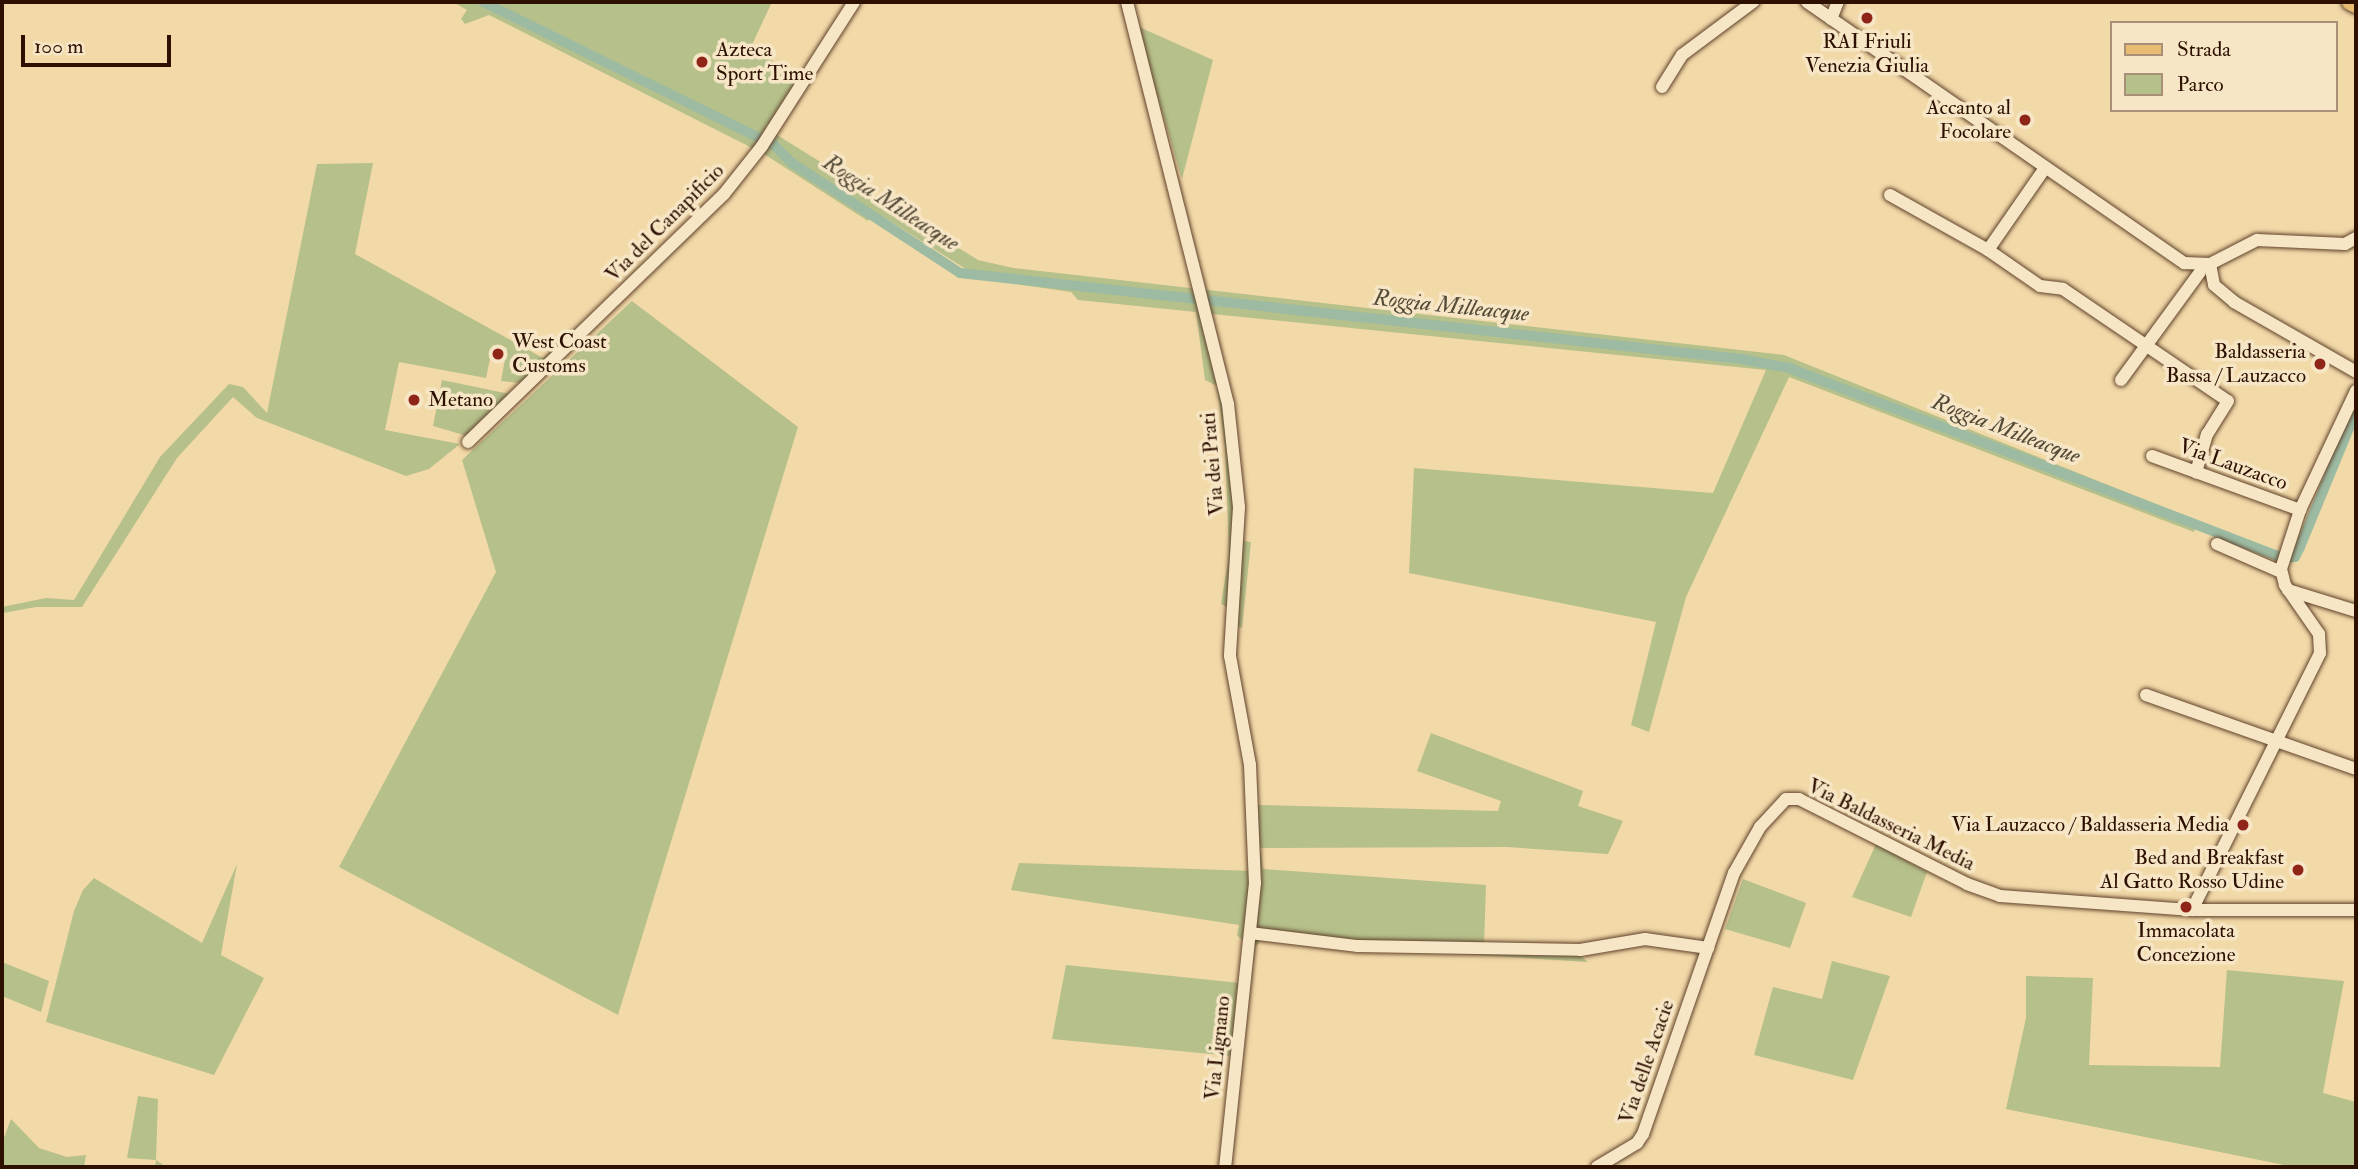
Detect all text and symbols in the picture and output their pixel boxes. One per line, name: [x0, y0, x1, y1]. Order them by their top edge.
marker: RAI Friuli Venezia Giulia: [1859, 10, 1875, 26]
scale bar: [24, 21, 175, 65]
legend: [2110, 21, 2337, 112]
place label: RAI Friuli Venezia Giulia: [1805, 29, 1929, 79]
text: 100 m: [34, 33, 84, 60]
text: Strada: [2177, 36, 2231, 63]
place label: Azteca Sport Time: [716, 37, 813, 87]
marker: Azteca Sport Time: [694, 54, 710, 70]
text: Parco: [2177, 71, 2224, 98]
place label: Accanto al Focolare: [1926, 95, 2011, 145]
marker: Accanto al Focolare: [2017, 112, 2033, 128]
water label: Roggia Milleacque: [818, 149, 964, 257]
street label: Via del Canapificio: [600, 158, 730, 288]
water label: Roggia Milleacque: [1372, 284, 1530, 328]
place label: West Coast Customs: [512, 329, 607, 379]
place label: Baldasseria Bassa / Lauzacco: [2166, 339, 2306, 389]
marker: West Coast Customs: [490, 346, 506, 362]
marker: Baldasseria Bassa / Lauzacco: [2312, 356, 2328, 372]
place label: Metano: [428, 387, 493, 413]
water label: Roggia Milleacque: [1928, 388, 2084, 470]
marker: Metano: [406, 392, 422, 408]
street label: Via dei Prati: [1196, 411, 1230, 517]
street label: Via Lauzacco: [2175, 434, 2291, 496]
street label: Via Baldasseria Media: [1803, 774, 1979, 876]
place label: Via Lauzacco / Baldasseria Media: [1951, 812, 2229, 838]
marker: Via Lauzacco / Baldasseria Media: [2235, 817, 2251, 833]
place label: Bed and Breakfast Al Gatto Rosso Udine: [2100, 845, 2284, 895]
marker: Bed and Breakfast Al Gatto Rosso Udine: [2290, 862, 2306, 878]
marker: Immacolata Concezione: [2178, 899, 2194, 915]
place label: Immacolata Concezione: [2137, 918, 2235, 968]
street label: Via Lignano: [1200, 995, 1236, 1101]
street label: Via delle Acacie: [1614, 997, 1680, 1127]

